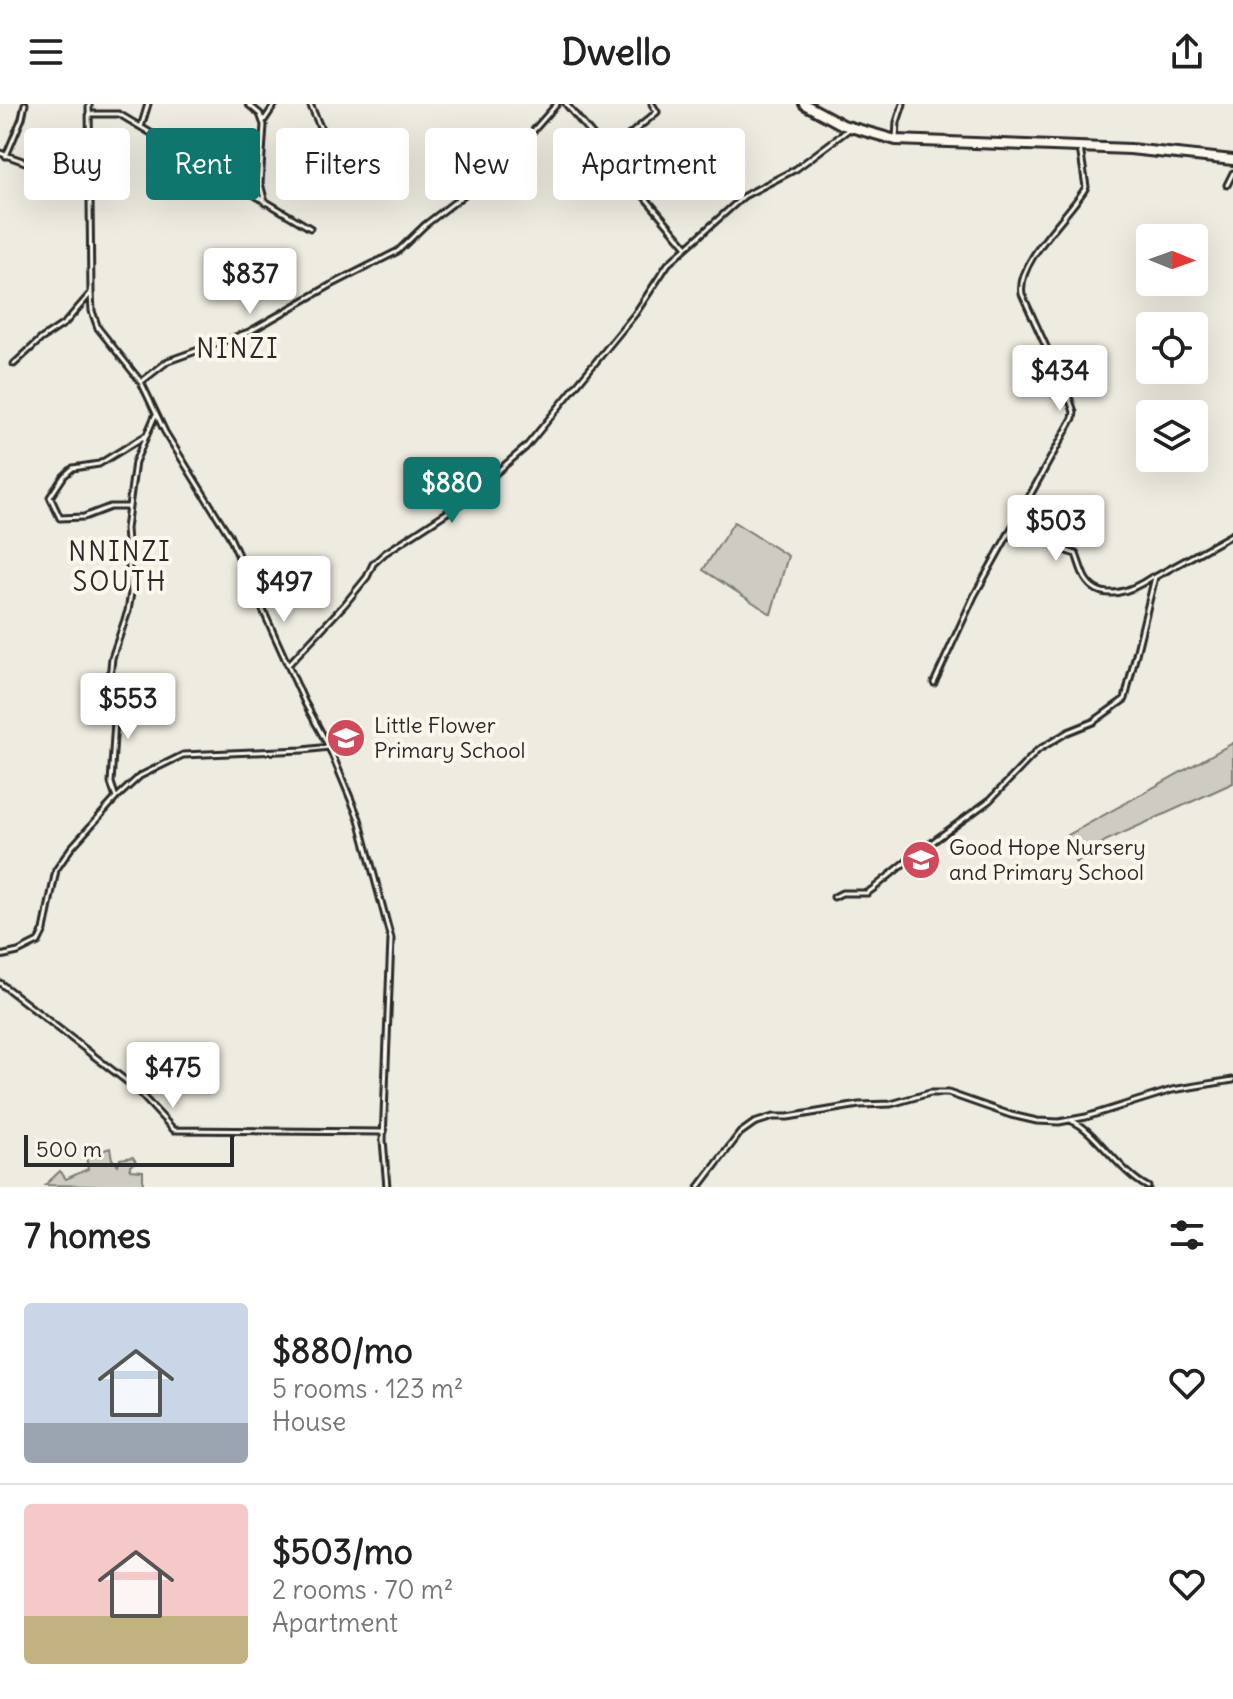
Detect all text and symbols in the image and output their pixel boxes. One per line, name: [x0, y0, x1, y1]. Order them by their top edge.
icon: menu: [24, 30, 68, 74]
text: Dwello: [562, 30, 671, 75]
icon: share: [1165, 30, 1209, 74]
chip: Buy: [24, 128, 130, 200]
chip: Rent: [146, 128, 260, 200]
chip: Filters: [276, 128, 409, 200]
chip: New: [425, 128, 537, 200]
chip: Apartment: [553, 128, 745, 200]
north arrow: [1136, 224, 1208, 296]
map controls: [1136, 224, 1208, 472]
pin: $837: [203, 248, 297, 316]
text: $837: [222, 257, 278, 290]
button: locate: [1136, 312, 1208, 384]
district label: NINZI: [196, 332, 280, 365]
pin: $434: [1013, 345, 1107, 413]
text: $434: [1030, 354, 1090, 387]
button: layers: [1136, 400, 1208, 472]
pin: $880: [405, 457, 499, 525]
text: $880: [421, 466, 483, 499]
pin: $503: [1009, 495, 1103, 563]
text: $503: [1025, 504, 1087, 537]
district label: NNINZI SOUTH: [68, 535, 172, 598]
pin: $497: [237, 556, 331, 624]
text: $497: [255, 565, 313, 598]
pin: $553: [81, 673, 175, 741]
text: $553: [98, 682, 158, 715]
place label: Little Flower Primary School: [374, 711, 525, 764]
school or university icon: Little Flower Primary School: [325, 717, 367, 759]
place label: Good Hope Nursery and Primary School: [949, 833, 1146, 886]
school or university icon: Good Hope Nursery and Primary School: [900, 839, 942, 881]
pin: $475: [126, 1042, 220, 1110]
text: $475: [145, 1051, 201, 1084]
scale bar: [24, 1131, 234, 1167]
text: 500 m: [36, 1135, 102, 1163]
icon: filters: [1165, 1213, 1209, 1257]
text: 7 homes: [24, 1214, 151, 1257]
text: $880/mo: [272, 1329, 413, 1372]
icon: home: [88, 1335, 184, 1431]
icon: heart: [1165, 1361, 1209, 1405]
text: 5 rooms · 123 m²: [272, 1372, 464, 1405]
text: House: [272, 1405, 346, 1438]
text: $503/mo: [272, 1530, 413, 1573]
icon: home: [88, 1536, 184, 1632]
icon: heart: [1165, 1562, 1209, 1606]
text: 2 rooms · 70 m²: [272, 1573, 453, 1606]
text: Apartment: [272, 1606, 398, 1639]

